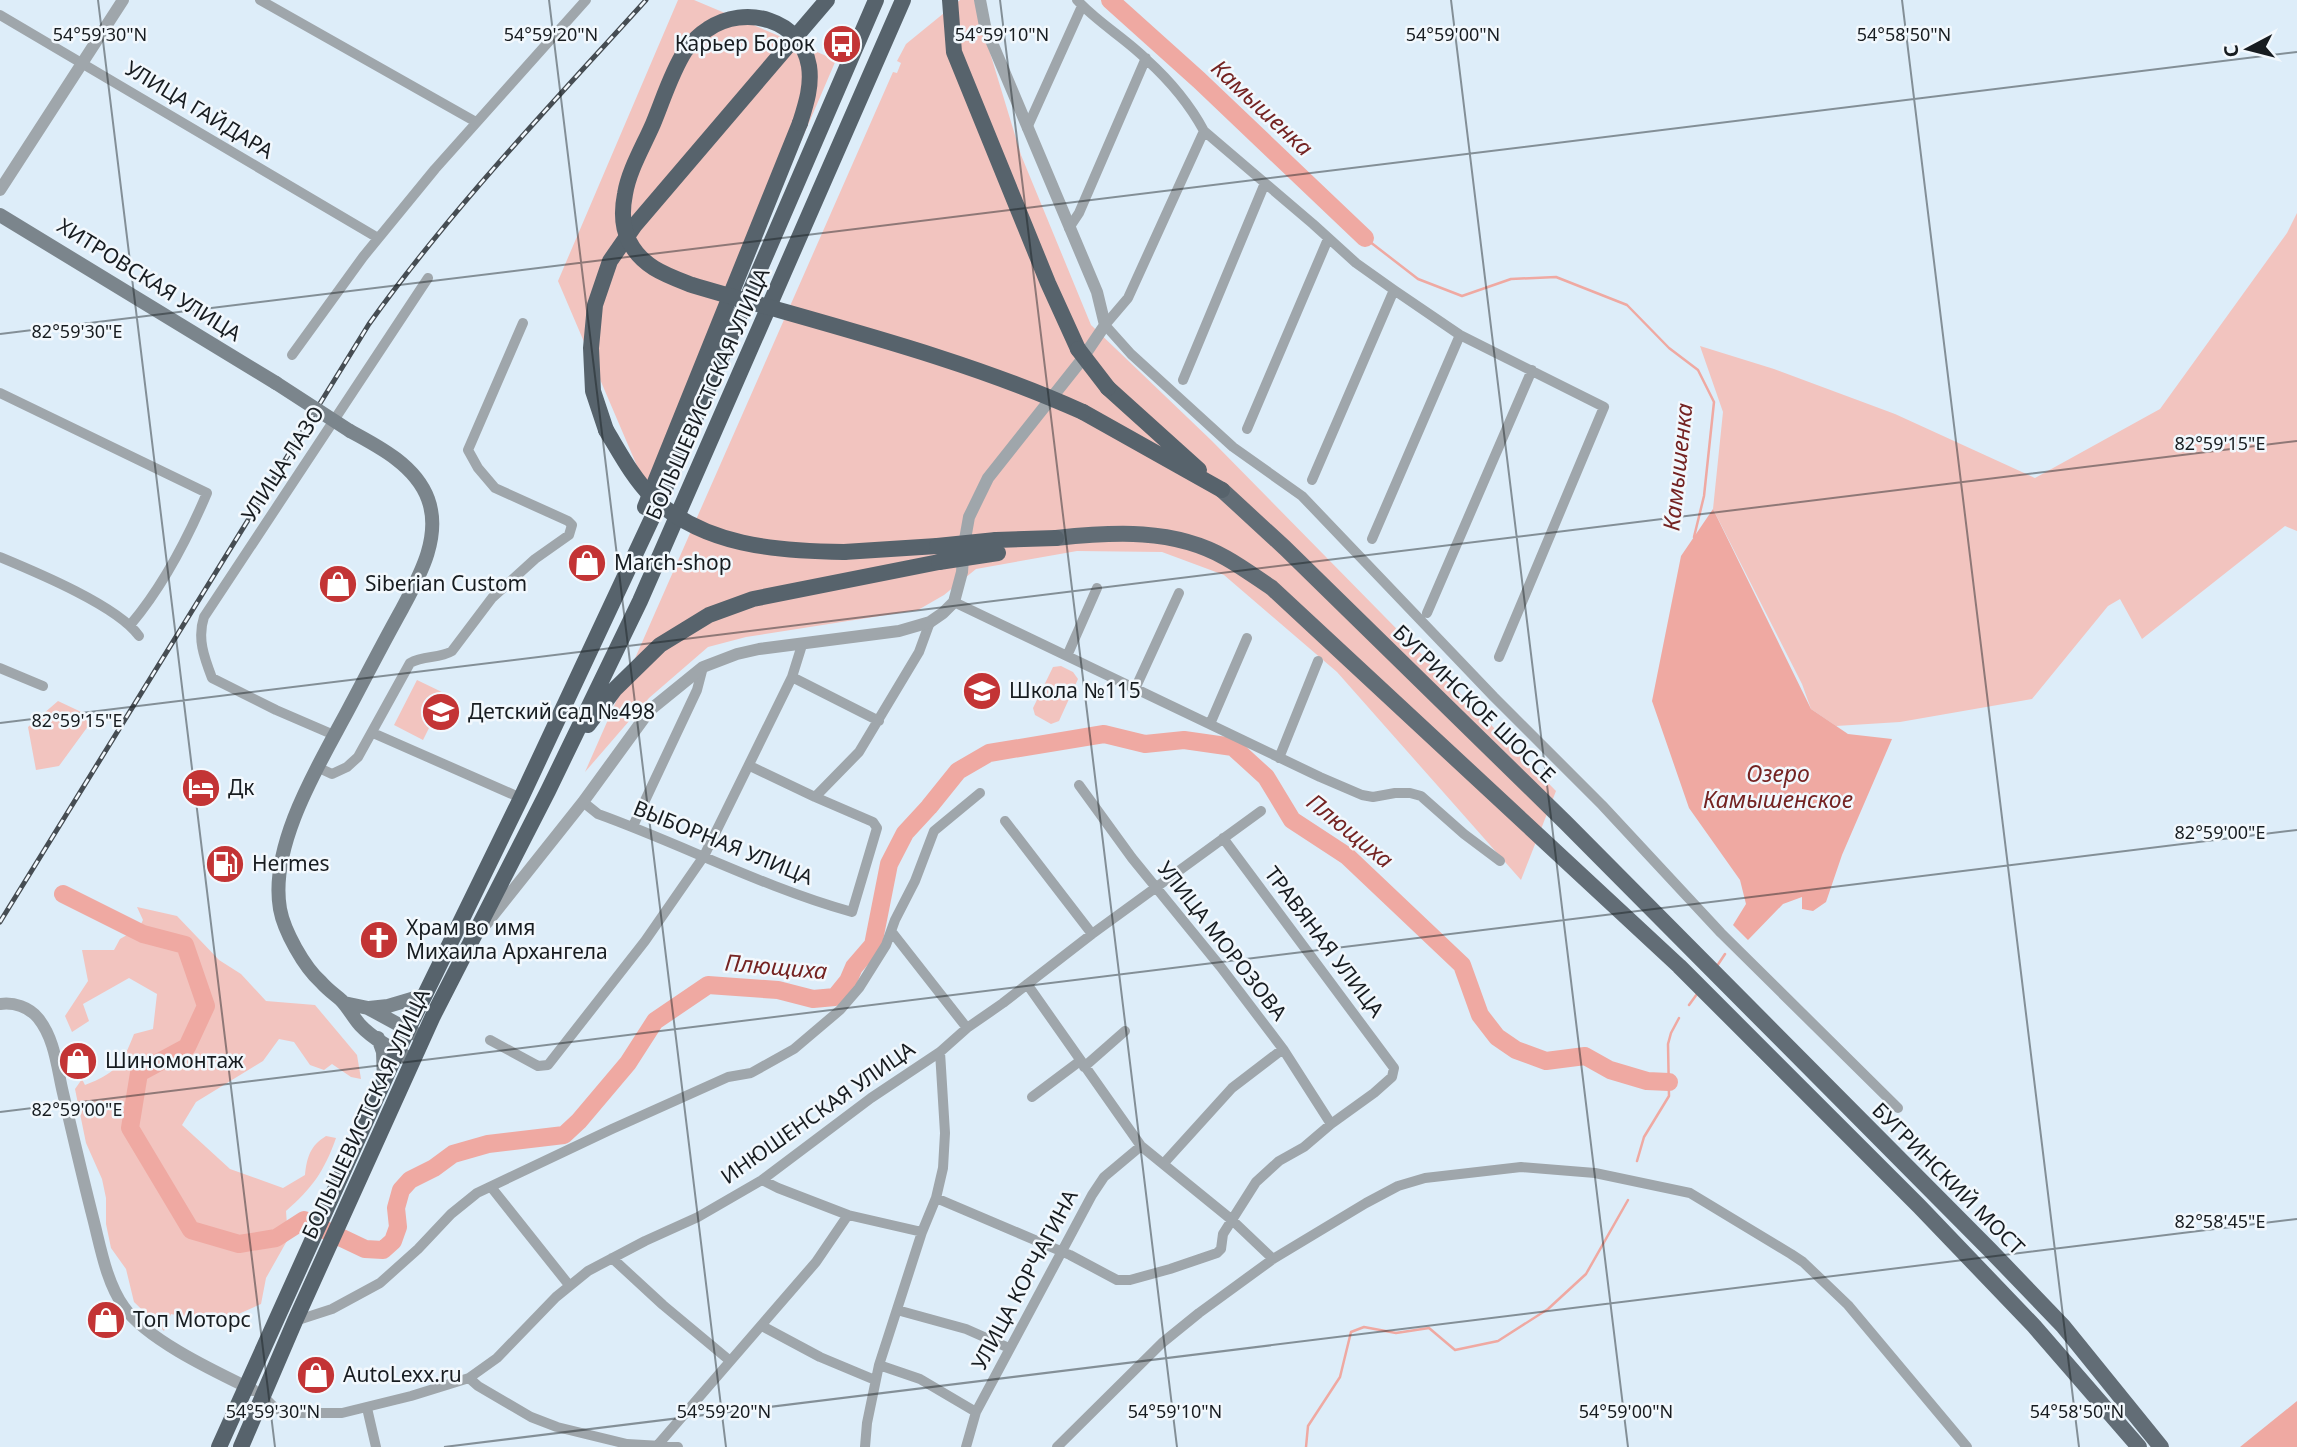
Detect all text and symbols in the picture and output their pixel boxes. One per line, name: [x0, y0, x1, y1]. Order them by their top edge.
north arrow: [2213, 14, 2283, 84]
text: 54°59'30"N: [53, 22, 147, 46]
text: 54°59'20"N: [504, 22, 598, 46]
text: 54°59'10"N: [955, 22, 1049, 46]
text: 54°59'00"N: [1406, 22, 1500, 46]
text: 54°58'50"N: [1857, 22, 1951, 46]
bus stop icon: Карьер Борок: [821, 23, 863, 65]
place label: Карьер Борок: [675, 29, 815, 57]
text: С: [2217, 43, 2245, 59]
water label: Камышенка: [1205, 52, 1320, 163]
street label: УЛИЦА ГАЙДАРА: [120, 54, 279, 165]
street label: ХИТРОВСКАЯ УЛИЦА: [52, 211, 247, 347]
street label: БОЛЬШЕВИСТСКАЯ УЛИЦА: [639, 263, 776, 524]
text: 82°59'30"E: [32, 319, 122, 343]
street label: УЛИЦА ЛАЗО: [234, 400, 330, 526]
water label: Камышенка: [1654, 401, 1700, 532]
text: 82°59'15"E: [2175, 431, 2265, 455]
shop icon: March-shop: [566, 542, 608, 584]
place label: March-shop: [614, 548, 732, 576]
shop icon: Siberian Custom: [317, 563, 359, 605]
place label: Siberian Custom: [365, 569, 527, 597]
street label: БУГРИНСКОЕ ШОССЕ: [1387, 618, 1562, 788]
school or university icon: Школа №115: [961, 670, 1003, 712]
place label: Школа №115: [1009, 676, 1141, 704]
school or university icon: Детский сад №498: [420, 691, 462, 733]
place label: Детский сад №498: [468, 697, 655, 725]
text: 82°59'15"E: [32, 708, 122, 732]
water label: Озеро Камышенское: [1703, 757, 1853, 815]
hotel icon: Дк: [180, 767, 222, 809]
place label: Дк: [228, 773, 254, 801]
water label: Плющиха: [1301, 786, 1401, 875]
street label: ВЫБОРНАЯ УЛИЦА: [629, 793, 818, 891]
text: 82°59'00"E: [2175, 820, 2265, 844]
fuel station icon: Hermes: [204, 843, 246, 885]
place label: Hermes: [252, 849, 330, 877]
street label: УЛИЦА МОРОЗОВА: [1152, 855, 1294, 1026]
street label: ТРАВЯНАЯ УЛИЦА: [1259, 860, 1391, 1023]
place label: Храм во имя Михаила Архангела: [406, 913, 608, 965]
church icon: Храм во имя Михаила Архангела: [358, 919, 400, 961]
water label: Плющиха: [724, 946, 829, 986]
street label: БОЛЬШЕВИСТСКАЯ УЛИЦА: [295, 983, 436, 1243]
street label: ИНЮШЕНСКАЯ УЛИЦА: [715, 1034, 920, 1190]
shop icon: Шиномонтаж: [57, 1040, 99, 1082]
place label: Шиномонтаж: [105, 1046, 244, 1074]
street label: БУГРИНСКИЙ МОСТ: [1866, 1096, 2031, 1261]
text: 82°59'00"E: [32, 1097, 122, 1121]
street label: УЛИЦА КОРЧАГИНА: [965, 1184, 1084, 1375]
text: 82°58'45"E: [2175, 1209, 2265, 1233]
shop icon: Топ Моторс: [85, 1299, 127, 1341]
place label: Топ Моторс: [133, 1305, 251, 1333]
shop icon: AutoLexx.ru: [295, 1354, 337, 1396]
place label: AutoLexx.ru: [343, 1360, 462, 1388]
text: 54°59'30"N: [226, 1399, 320, 1423]
text: 54°59'20"N: [677, 1399, 771, 1423]
text: 54°59'10"N: [1128, 1399, 1222, 1423]
text: 54°59'00"N: [1579, 1399, 1673, 1423]
text: 54°58'50"N: [2030, 1399, 2124, 1423]

